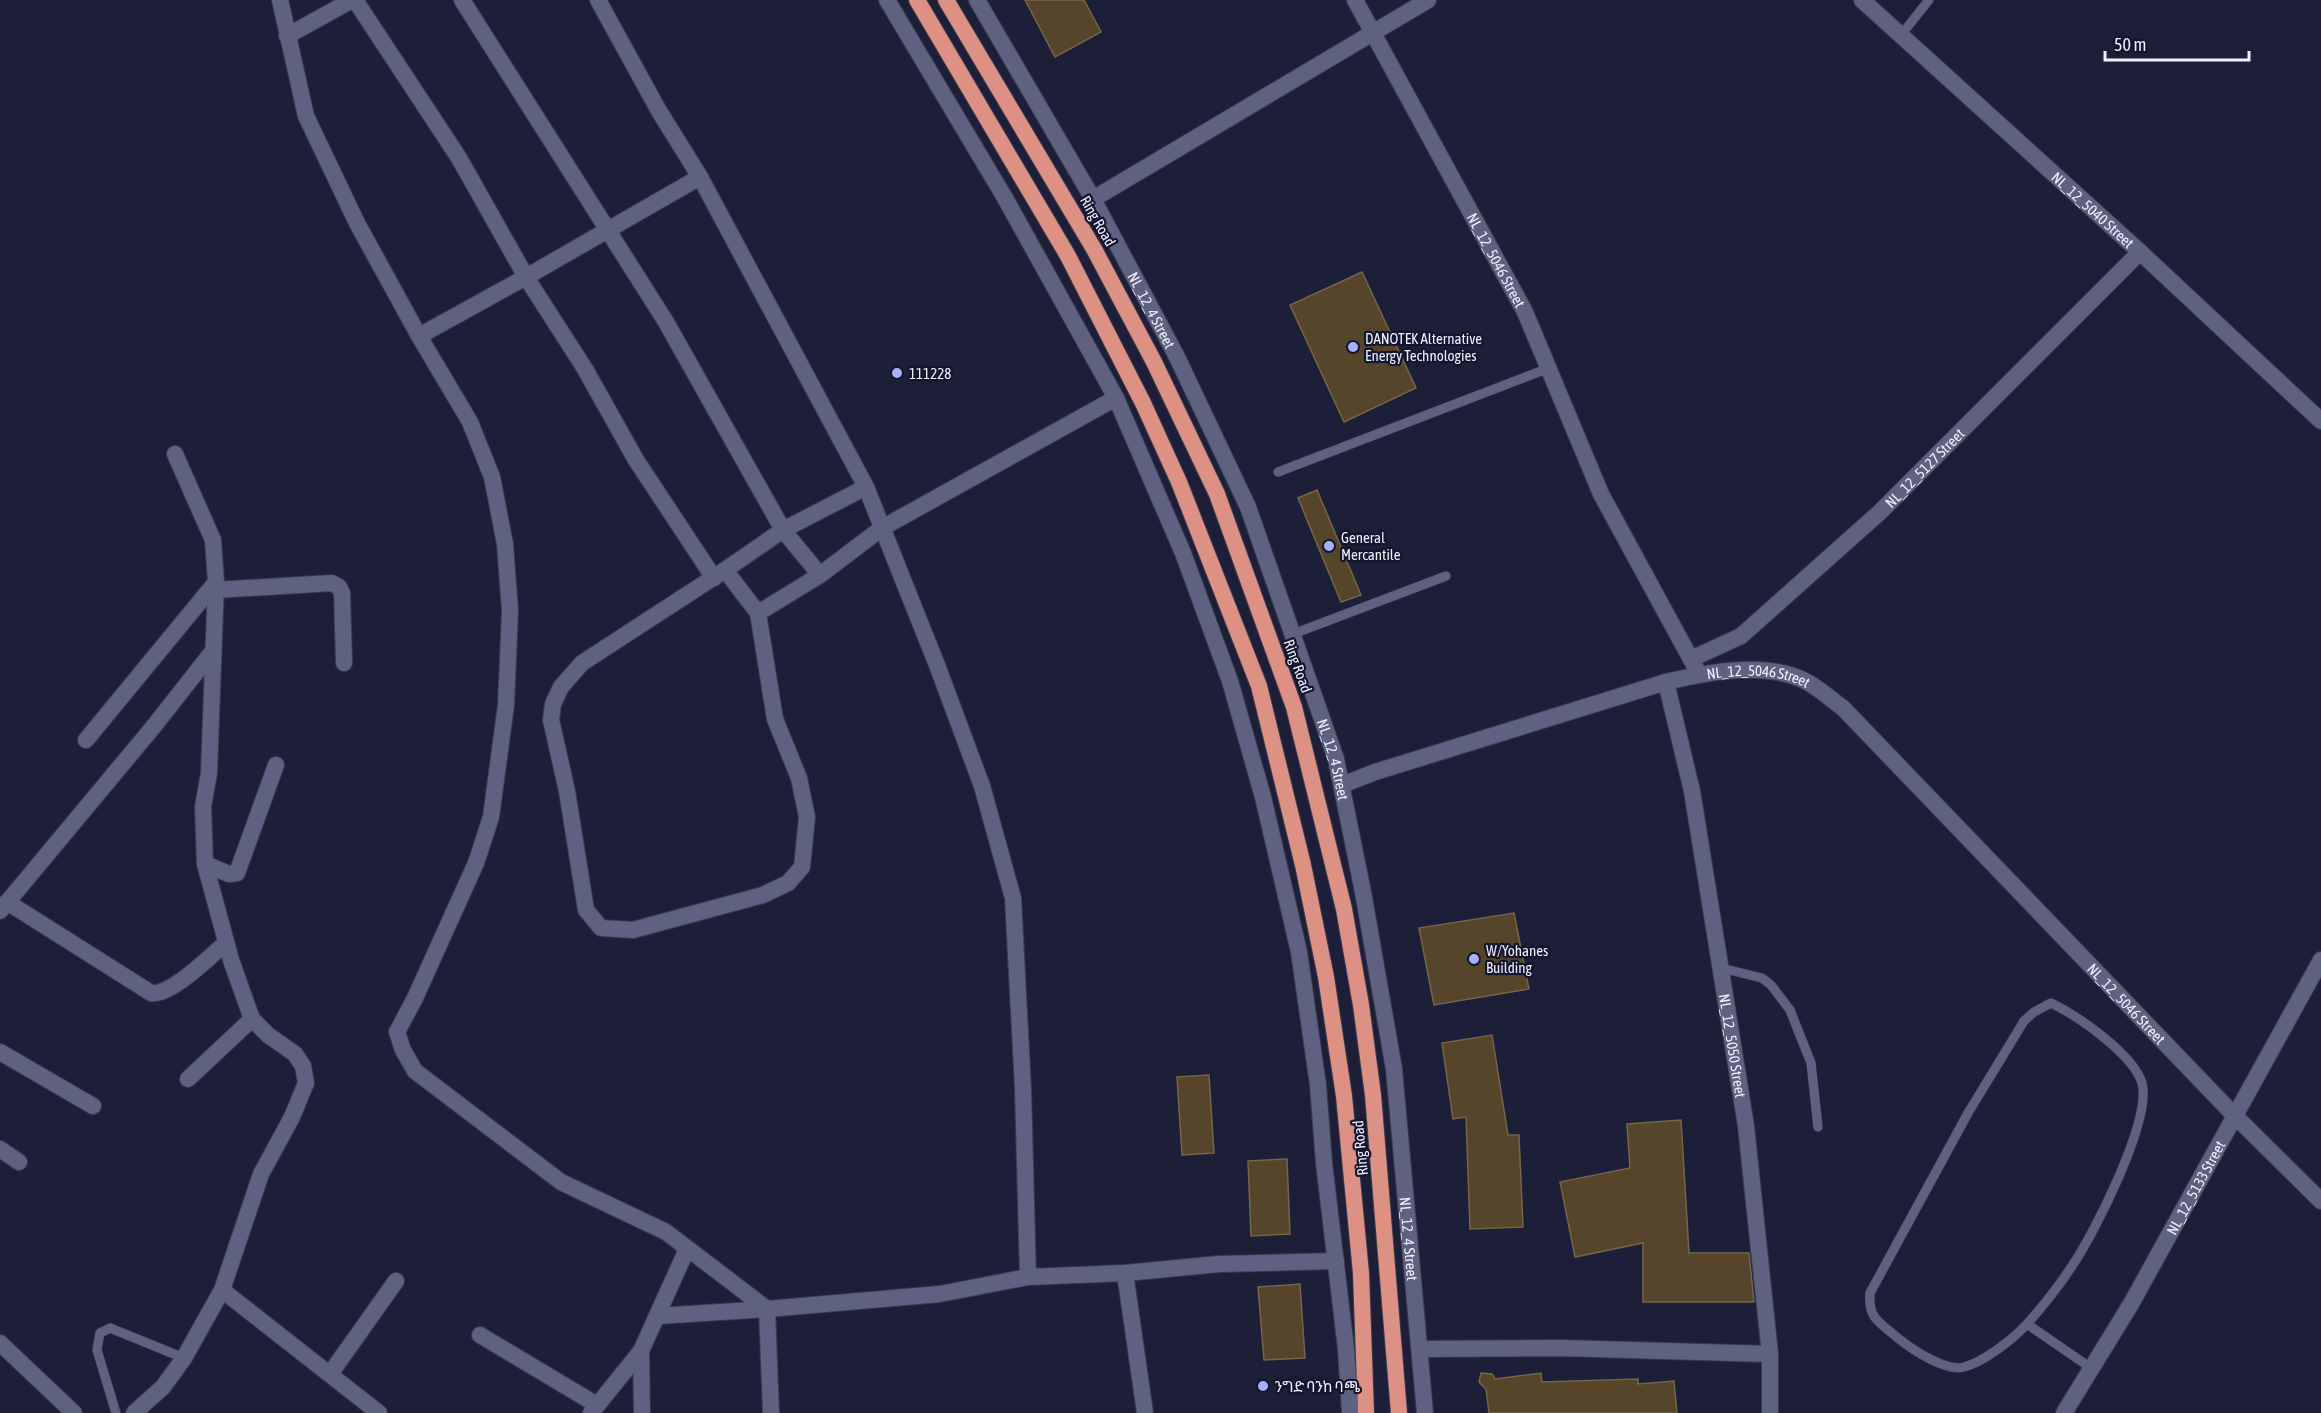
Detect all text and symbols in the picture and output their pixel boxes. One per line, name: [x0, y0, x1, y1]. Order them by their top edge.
scale bar: [2105, 24, 2249, 62]
text: 50 m: [2114, 34, 2146, 55]
street label: NL_12_5040 Street: [2049, 168, 2138, 251]
street label: Ring Road: [1077, 193, 1119, 249]
street label: NL_12_5046 Street: [1464, 210, 1529, 310]
street label: NL_12_4 Street: [1125, 269, 1179, 351]
place label: DANOTEK Alternative Energy Technologies: [1365, 330, 1482, 364]
marker: DANOTEK Alternative Energy Technologies: [1346, 340, 1360, 354]
place label: 111228: [909, 365, 951, 382]
marker: 111228: [890, 366, 904, 380]
street label: NL_12_5127 Street: [1881, 425, 1967, 511]
place label: General Mercantile: [1341, 529, 1401, 563]
marker: General Mercantile: [1322, 539, 1336, 553]
street label: Ring Road: [1281, 637, 1315, 695]
street label: NL_12_5046 Street: [1705, 661, 1813, 691]
street label: NL_12_4 Street: [1314, 717, 1353, 802]
place label: W/Yohanes Building: [1486, 942, 1548, 976]
marker: W/Yohanes Building: [1467, 952, 1481, 966]
street label: NL_12_5046 Street: [2084, 960, 2169, 1047]
street label: NL_12_5050 Street: [1716, 993, 1750, 1099]
street label: Ring Road: [1349, 1120, 1371, 1176]
street label: NL_12_5133 Street: [2163, 1137, 2228, 1238]
street label: NL_12_4 Street: [1397, 1196, 1422, 1281]
place label: ንግድ ባንከ ባጫ: [1275, 1378, 1361, 1395]
marker: ንግድ ባንከ ባጫ: [1256, 1379, 1270, 1393]

